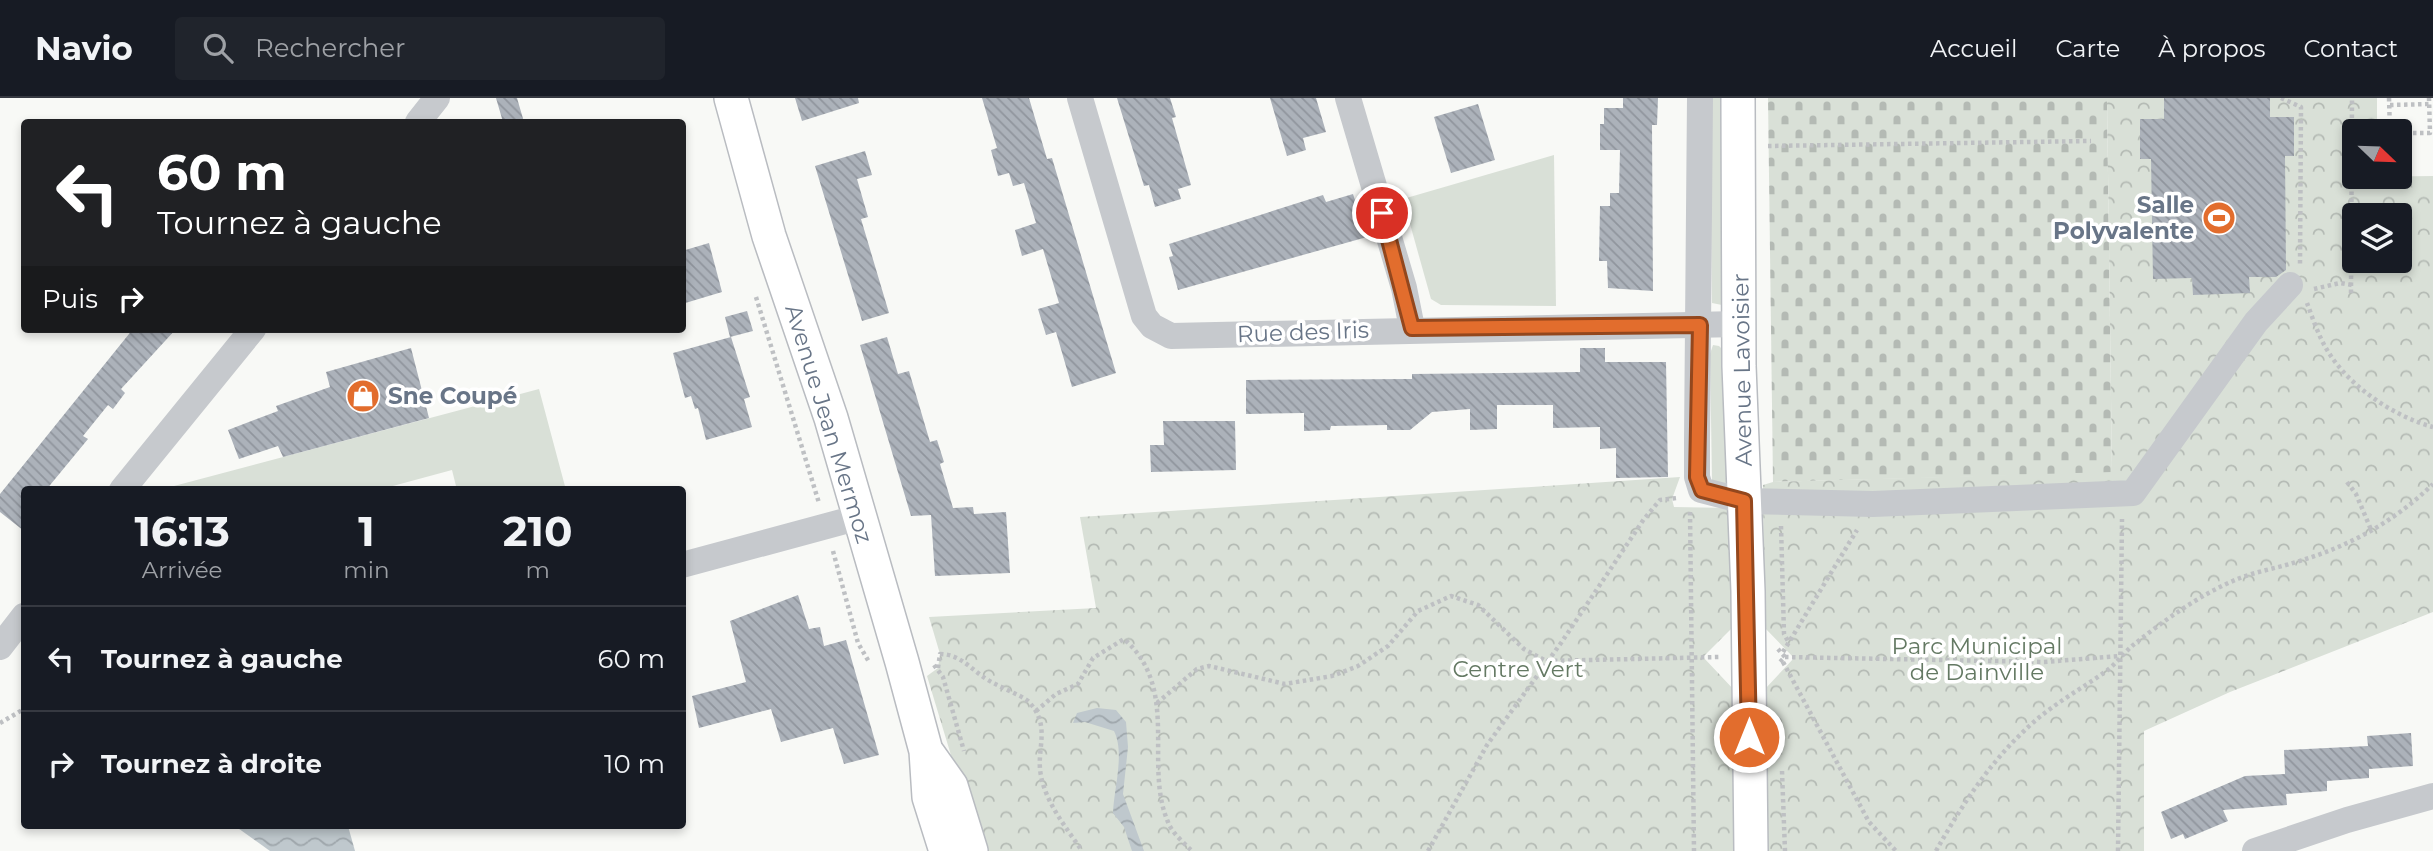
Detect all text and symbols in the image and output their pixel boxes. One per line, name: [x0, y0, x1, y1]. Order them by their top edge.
search box: [175, 17, 665, 80]
text: Navio: [35, 28, 133, 68]
icon: search: [199, 29, 237, 67]
text: Rechercher: [255, 32, 405, 64]
text: Accueil: [1930, 34, 2017, 63]
text: Carte: [2055, 34, 2120, 63]
text: À propos: [2158, 34, 2265, 63]
text: Contact: [2303, 34, 2398, 63]
north arrow: [2342, 119, 2412, 189]
map controls: [2342, 119, 2412, 273]
text: 60 m: [157, 143, 287, 202]
icon: left: [42, 147, 133, 238]
pin: [1352, 183, 1412, 243]
place label: Salle Polyvalente: [2053, 191, 2194, 245]
icon: arrive: [1363, 194, 1401, 232]
sports icon: Salle Polyvalente: [2200, 199, 2238, 237]
text: Tournez à gauche: [157, 203, 442, 242]
button: layers: [2342, 203, 2412, 273]
street label: Avenue Lavoisier: [1726, 273, 1758, 467]
icon: right: [112, 280, 150, 318]
text: Puis: [42, 283, 98, 315]
street label: Avenue Jean Mermoz: [779, 301, 879, 547]
street label: Rue des Iris: [1236, 316, 1370, 348]
shop icon: Sne Coupé: [344, 377, 382, 415]
place label: Sne Coupé: [388, 382, 517, 410]
text: 16:13: [134, 505, 230, 557]
text: 1: [358, 505, 375, 557]
text: 210: [503, 505, 573, 557]
text: Arrivée: [142, 556, 223, 584]
text: min: [343, 556, 389, 584]
text: m: [526, 556, 550, 584]
park label: Parc Municipal de Dainville: [1891, 632, 2063, 686]
icon: left: [42, 640, 80, 678]
text: Tournez à gauche: [101, 643, 343, 675]
text: 60 m: [598, 643, 665, 675]
park label: Centre Vert: [1453, 655, 1584, 683]
position arrow: [1712, 700, 1786, 774]
icon: right: [42, 745, 80, 783]
text: Tournez à droite: [101, 748, 322, 780]
text: 10 m: [604, 748, 665, 780]

